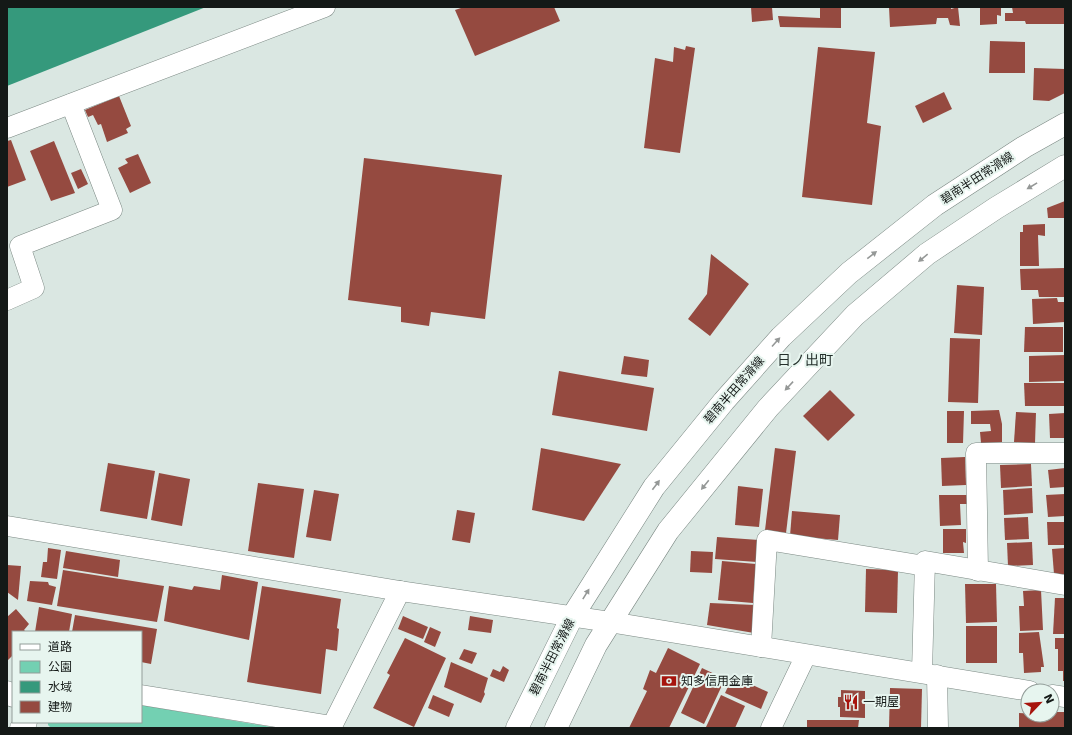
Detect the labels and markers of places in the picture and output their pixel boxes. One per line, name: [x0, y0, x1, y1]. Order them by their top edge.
bank icon: 知多信用金庫: [660, 672, 678, 690]
place label: 知多信用金庫: [681, 674, 753, 688]
restaurant icon: 一期屋: [842, 693, 860, 711]
place label: 一期屋: [863, 695, 899, 709]

